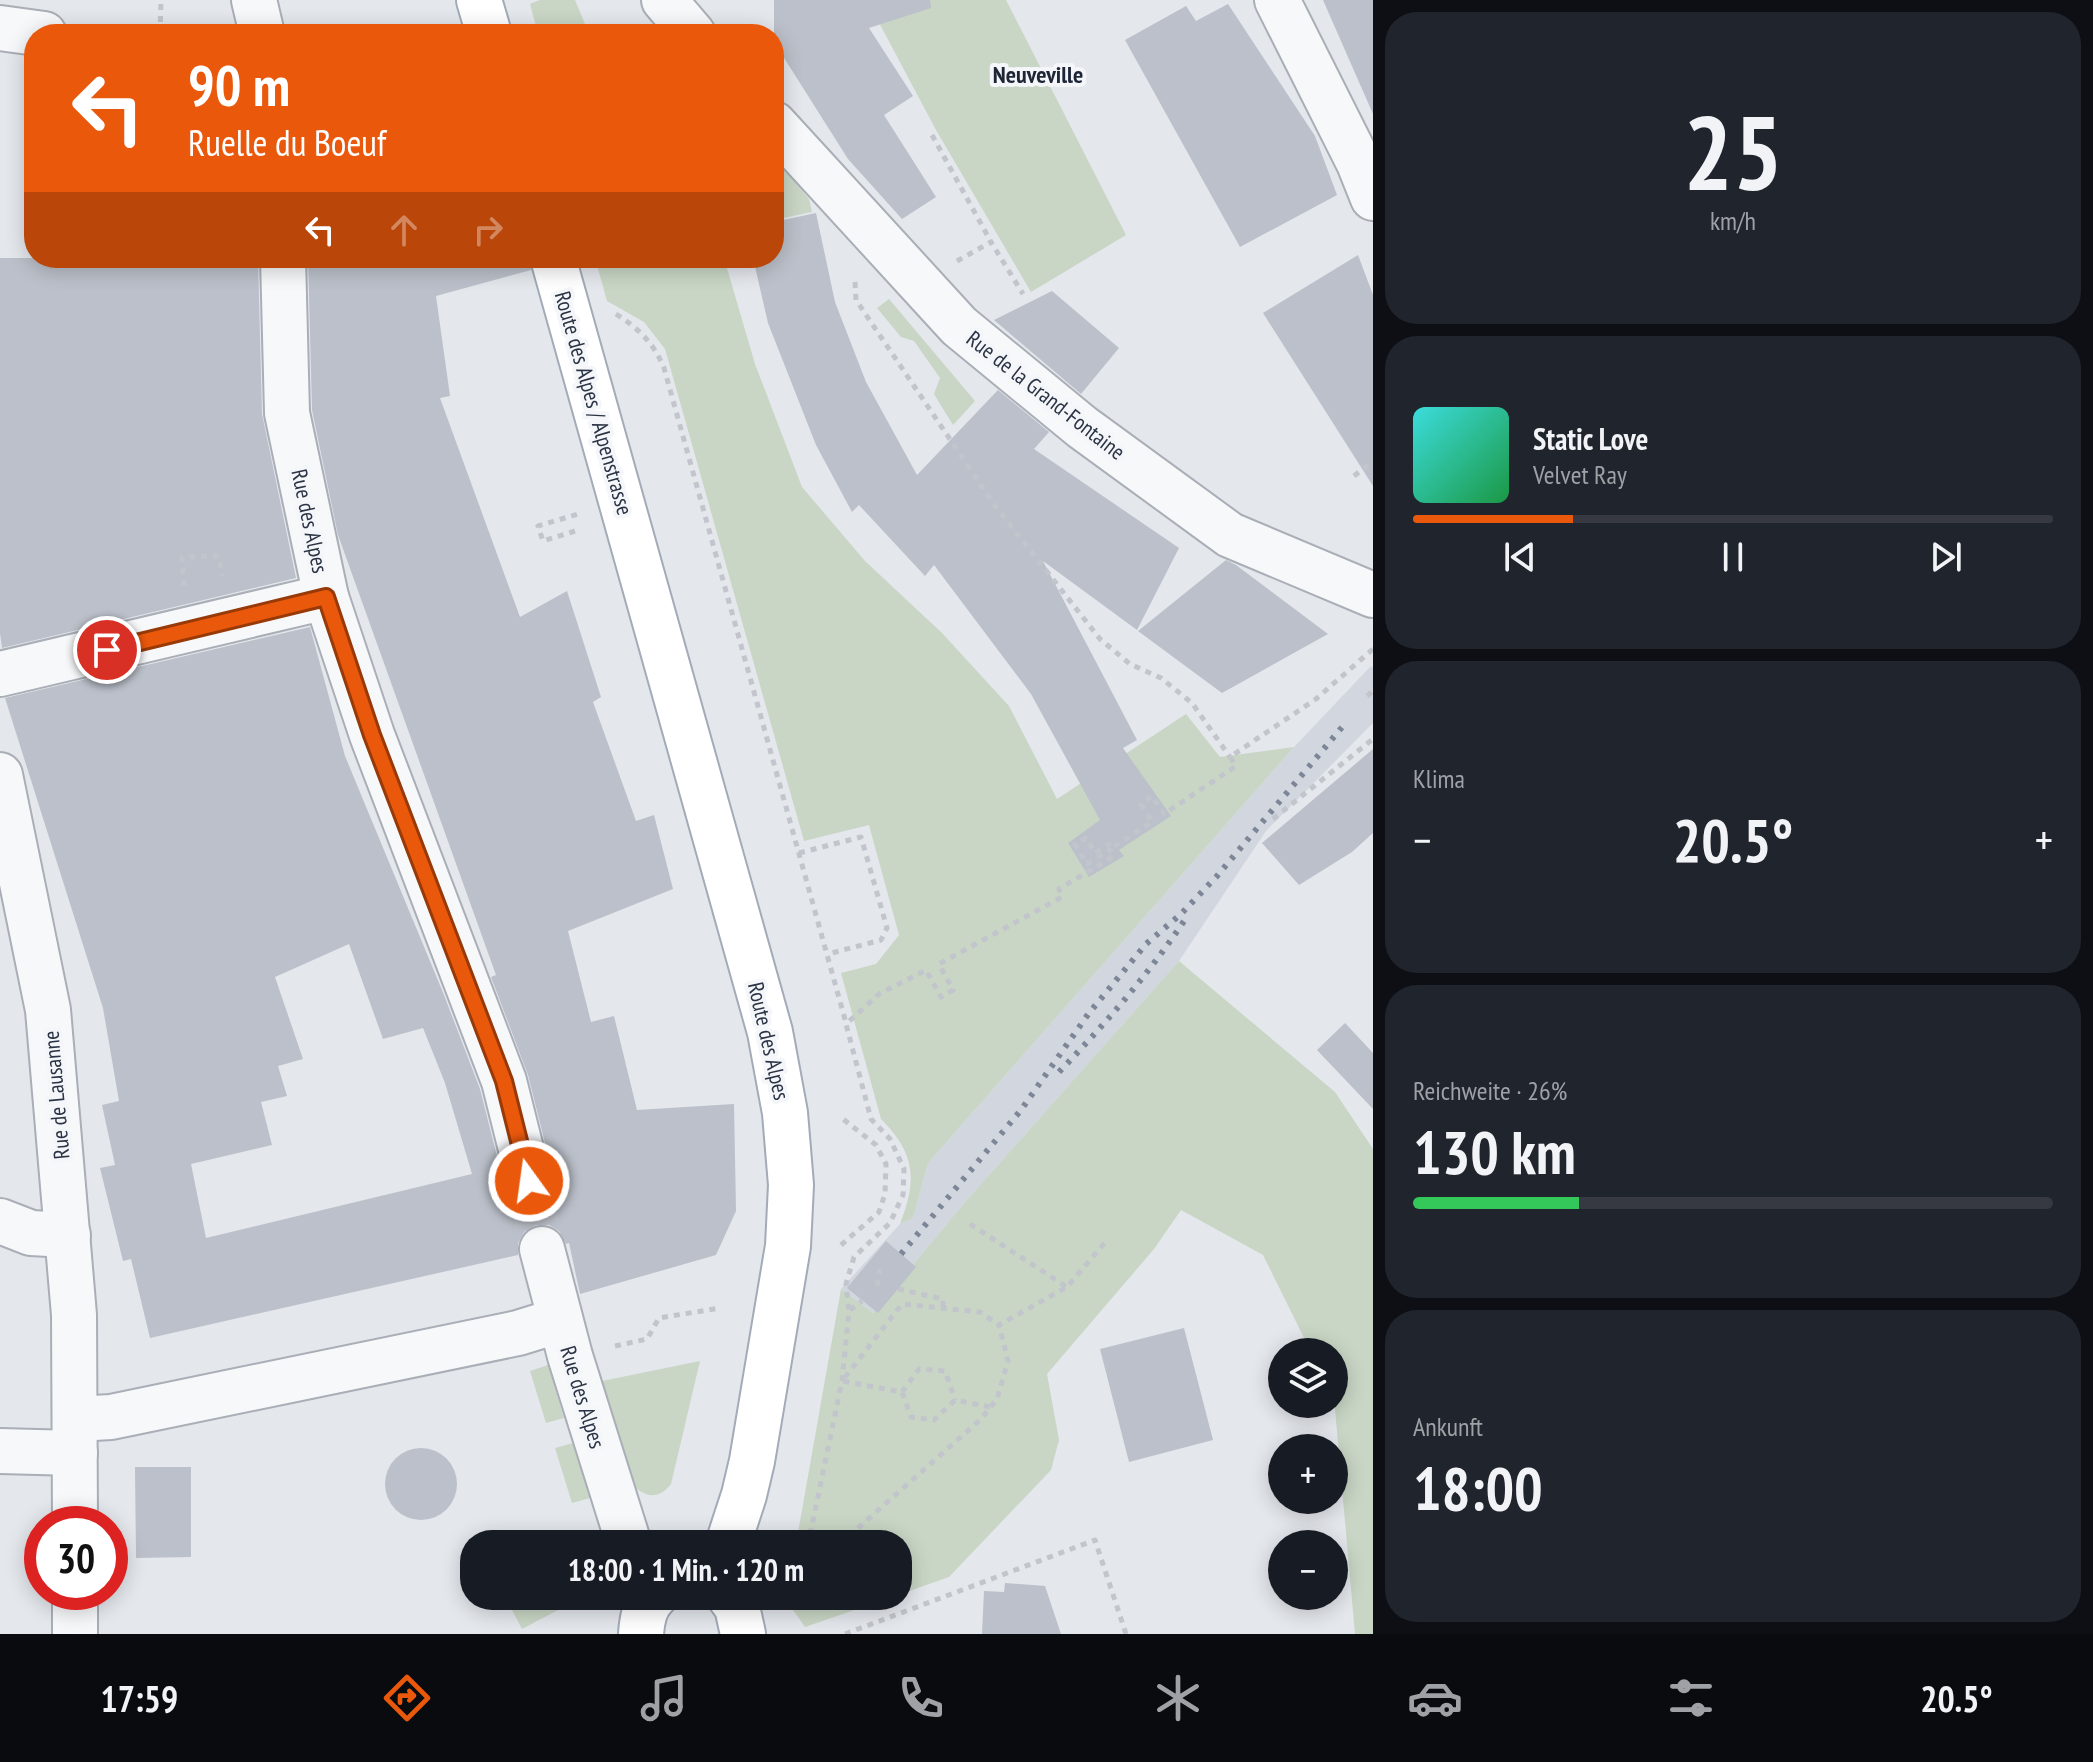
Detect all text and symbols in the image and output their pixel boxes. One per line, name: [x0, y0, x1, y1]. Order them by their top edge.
text: 90 m: [188, 49, 290, 121]
icon: left: [56, 56, 160, 160]
district label: Neuveville: [993, 59, 1083, 90]
text: 25: [1683, 84, 1783, 219]
text: Ruelle du Boeuf: [188, 119, 386, 166]
text: km/h: [1710, 204, 1756, 237]
icon: left: [298, 208, 342, 252]
icon: ahead: [382, 208, 426, 252]
icon: right: [466, 208, 510, 252]
street label: Route des Alpes / Alpenstrasse: [549, 288, 639, 518]
street label: Rue de la Grand-Fontaine: [961, 324, 1131, 466]
text: Static Love: [1533, 419, 1648, 458]
text: Velvet Ray: [1533, 458, 1627, 491]
street label: Rue des Alpes: [285, 466, 335, 576]
icon: previous: [1498, 535, 1542, 579]
icon: pause: [1711, 535, 1755, 579]
icon: next: [1924, 535, 1968, 579]
pin: [73, 616, 141, 684]
icon: arrive: [85, 628, 129, 672]
text: Klima: [1413, 762, 1465, 795]
text: 20.5°: [1673, 801, 1793, 879]
text: −: [1413, 811, 1431, 868]
text: +: [2035, 811, 2053, 868]
street label: Route des Alpes: [742, 979, 796, 1103]
street label: Rue de Lausanne: [36, 1030, 76, 1160]
text: Reichweite · 26%: [1413, 1074, 1567, 1107]
text: 130 km: [1413, 1113, 1576, 1191]
position arrow: [487, 1139, 571, 1223]
map controls: [1268, 1338, 1348, 1610]
button: layers: [1268, 1338, 1348, 1418]
street label: Rue des Alpes: [554, 1342, 612, 1452]
text: Ankunft: [1413, 1410, 1483, 1443]
button: +: [1268, 1434, 1348, 1514]
text: 18:00: [1413, 1449, 1543, 1527]
speed limit sign: 30: [24, 1506, 128, 1610]
button: −: [1268, 1530, 1348, 1610]
text: 18:00 · 1 Min. · 120 m: [568, 1550, 804, 1589]
icon: directions: [379, 1670, 435, 1726]
icon: music: [636, 1670, 692, 1726]
icon: phone: [893, 1670, 949, 1726]
icon: climate: [1150, 1670, 1206, 1726]
icon: car: [1407, 1670, 1463, 1726]
icon: filters: [1663, 1670, 1719, 1726]
text: 17:59: [100, 1675, 178, 1722]
text: 20.5°: [1920, 1675, 1993, 1722]

